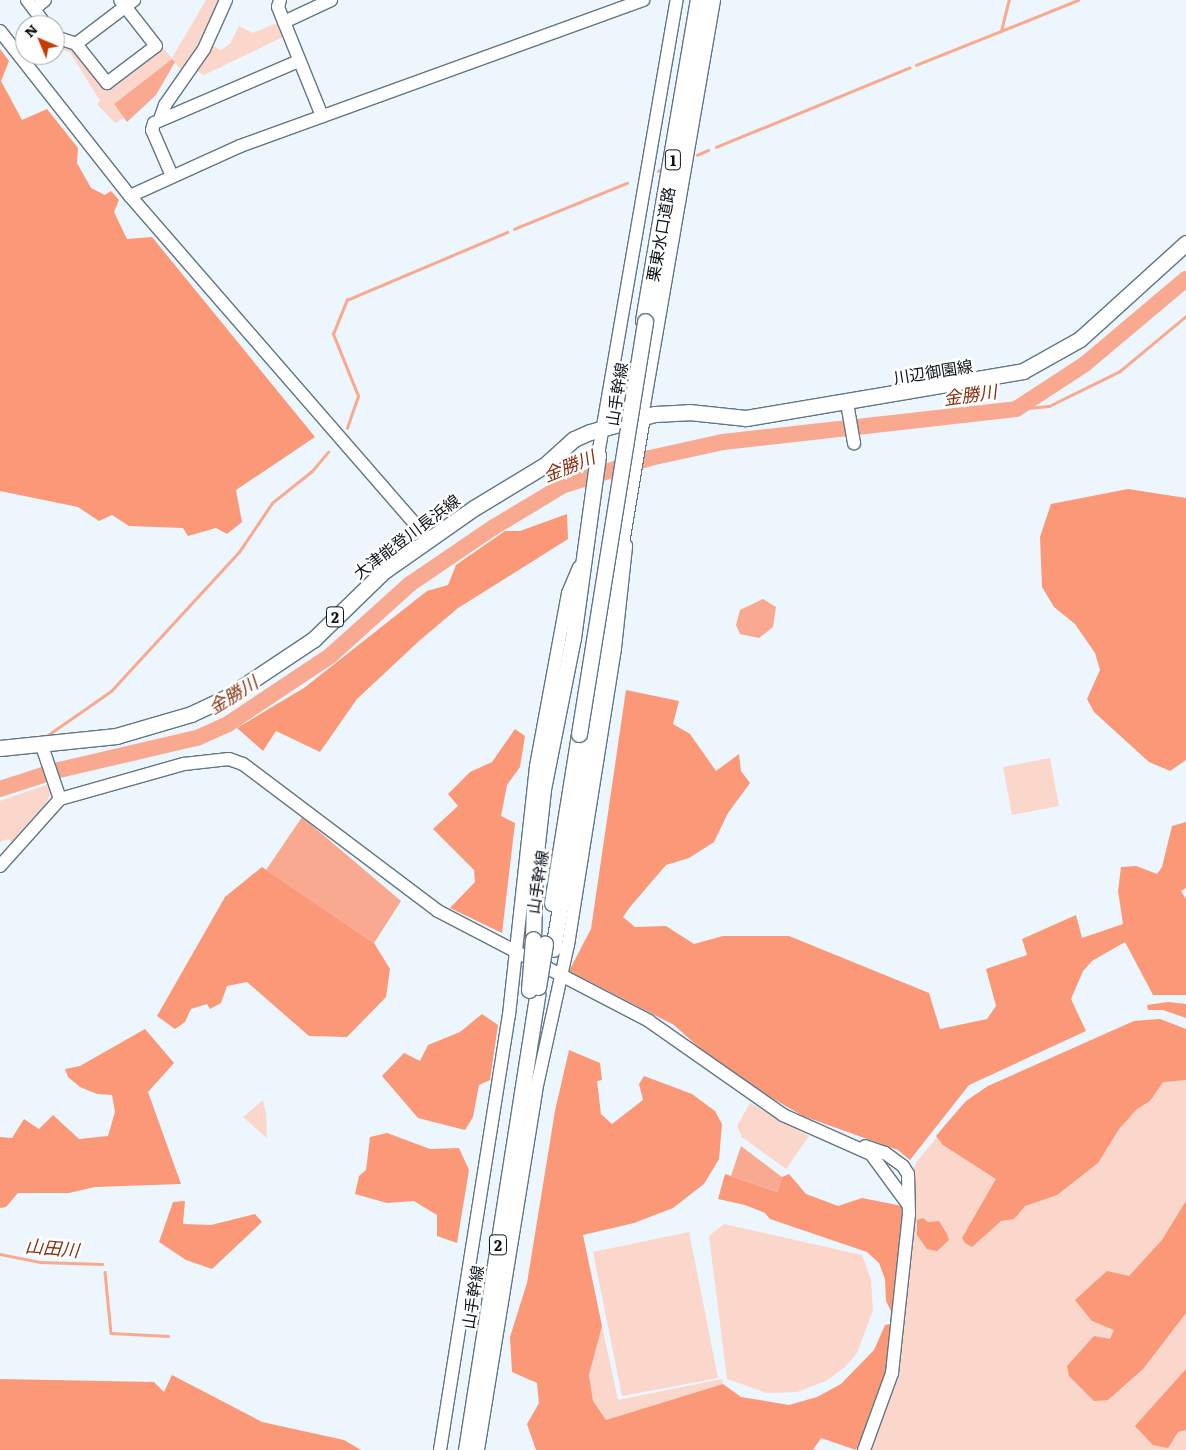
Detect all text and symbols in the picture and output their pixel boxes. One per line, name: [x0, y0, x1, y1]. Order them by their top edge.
north arrow: [15, 15, 65, 65]
text: N: [19, 19, 41, 41]
road number: 1: [664, 148, 682, 172]
street label: 栗東水口道路: [642, 185, 678, 283]
street label: 川辺御園線: [892, 355, 974, 387]
street label: 山手幹線: [602, 361, 630, 427]
water label: 金勝川: [942, 381, 998, 409]
water label: 金勝川: [540, 446, 598, 486]
street label: 大津能登川長浜線: [349, 490, 463, 582]
road number: 2: [325, 604, 345, 630]
water label: 金勝川: [204, 672, 262, 718]
street label: 山手幹線: [523, 849, 551, 915]
road number: 2: [488, 1232, 508, 1258]
water label: 山田川: [24, 1235, 80, 1261]
street label: 山手幹線: [458, 1264, 486, 1330]

